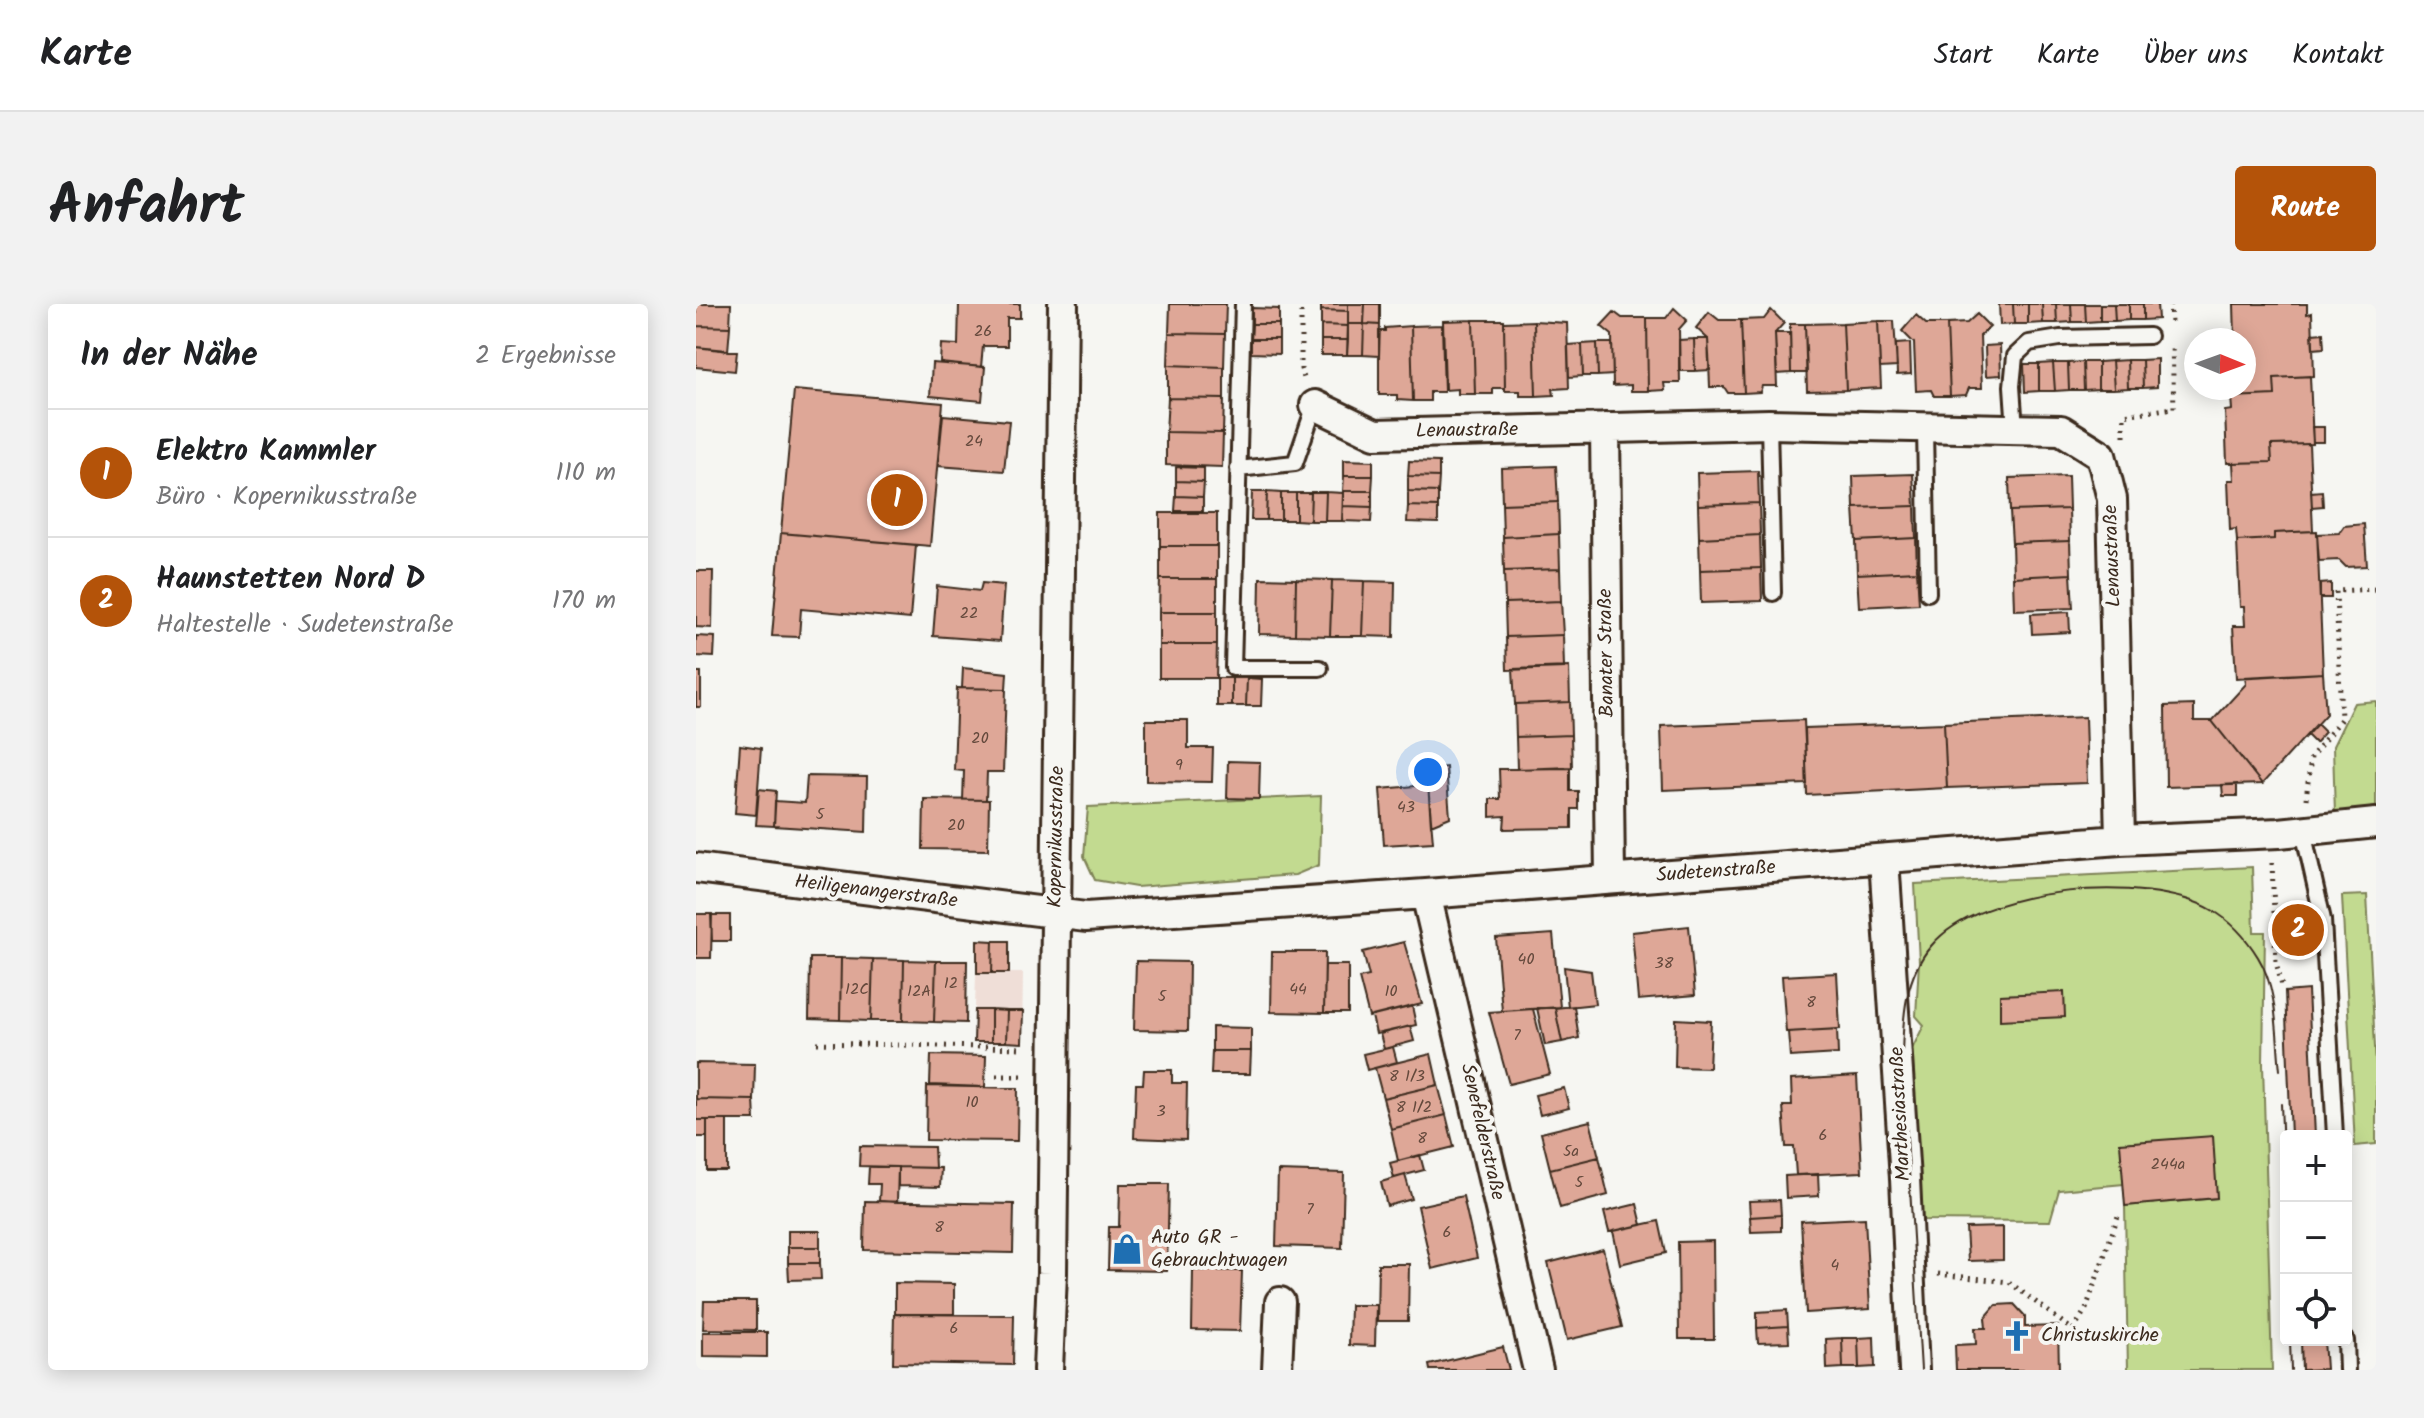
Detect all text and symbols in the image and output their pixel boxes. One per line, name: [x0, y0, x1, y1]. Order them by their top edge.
text: Karte: [40, 25, 132, 85]
text: Start: [1934, 33, 1993, 78]
text: Karte: [2037, 33, 2099, 78]
text: Über uns: [2143, 33, 2248, 78]
text: Kontakt: [2292, 33, 2384, 78]
text: Anfahrt: [48, 163, 244, 253]
button: Route: [2235, 166, 2376, 251]
house number: 26: [974, 319, 992, 344]
north arrow: [2184, 328, 2256, 400]
text: In der Nähe: [80, 329, 258, 383]
text: 2 Ergebnisse: [475, 335, 616, 377]
street label: Lenaustraße: [1415, 414, 1519, 448]
text: Elektro Kammler: [156, 428, 376, 476]
house number: 24: [965, 429, 983, 454]
text: 1: [102, 452, 110, 494]
text: 110 m: [556, 452, 616, 494]
pin: 1: [871, 470, 923, 530]
text: Büro · Kopernikusstraße: [156, 476, 417, 518]
street label: Lenaustraße: [2095, 504, 2131, 608]
text: Haunstetten Nord D: [156, 556, 425, 604]
text: 2: [98, 580, 114, 622]
text: 170 m: [552, 580, 616, 622]
street label: Banater Straße: [1590, 588, 1624, 718]
house number: 22: [960, 601, 978, 626]
text: Haltestelle · Sudetenstraße: [156, 604, 454, 646]
house number: 20: [971, 726, 989, 751]
your location: [1408, 752, 1448, 792]
house number: 9: [1175, 753, 1183, 778]
street label: Kopernikusstraße: [1040, 766, 1074, 908]
house number: 43: [1397, 795, 1415, 820]
house number: 5: [816, 802, 826, 827]
house number: 20: [947, 813, 965, 838]
street label: Sudetenstraße: [1655, 852, 1777, 892]
street label: Heiligenangerstraße: [793, 866, 959, 918]
pin: 2: [2272, 900, 2324, 960]
house number: 40: [1518, 947, 1534, 972]
house number: 38: [1655, 951, 1674, 976]
house number: 12: [944, 971, 958, 996]
house number: 12C: [845, 977, 869, 1002]
house number: 44: [1289, 977, 1307, 1002]
house number: 12A: [907, 979, 931, 1004]
house number: 10: [1384, 979, 1398, 1004]
house number: 5: [1158, 984, 1168, 1009]
house number: 8: [1806, 990, 1816, 1015]
house number: 7: [1513, 1023, 1521, 1048]
street label: Marthesiastraße: [1881, 1046, 1921, 1182]
street label: Senefelderstraße: [1451, 1061, 1513, 1203]
house number: 8 1/3: [1389, 1064, 1425, 1089]
house number: 10: [965, 1090, 979, 1115]
house number: 8 1/2: [1396, 1095, 1432, 1120]
house number: 3: [1156, 1099, 1166, 1124]
house number: 6: [1819, 1123, 1827, 1148]
house number: 8: [1417, 1126, 1427, 1151]
map controls: [2280, 1130, 2352, 1346]
button: +: [2280, 1130, 2352, 1202]
house number: 5a: [1563, 1139, 1579, 1164]
house number: 244a: [2151, 1152, 2185, 1177]
house number: 5: [1575, 1170, 1585, 1195]
house number: 7: [1306, 1197, 1314, 1222]
button: −: [2280, 1202, 2352, 1274]
house number: 8: [934, 1215, 944, 1240]
house number: 6: [1443, 1220, 1451, 1245]
place label: Auto GR - Gebrauchtwagen: [1151, 1222, 1288, 1277]
shop icon: Auto GR - Gebrauchtwagen: [1110, 1232, 1144, 1266]
house number: 4: [1831, 1253, 1840, 1278]
button: locate: [2280, 1274, 2352, 1346]
house number: 6: [950, 1316, 958, 1341]
church icon: Christuskirche: [2000, 1319, 2034, 1353]
place label: Christuskirche: [2041, 1320, 2159, 1352]

